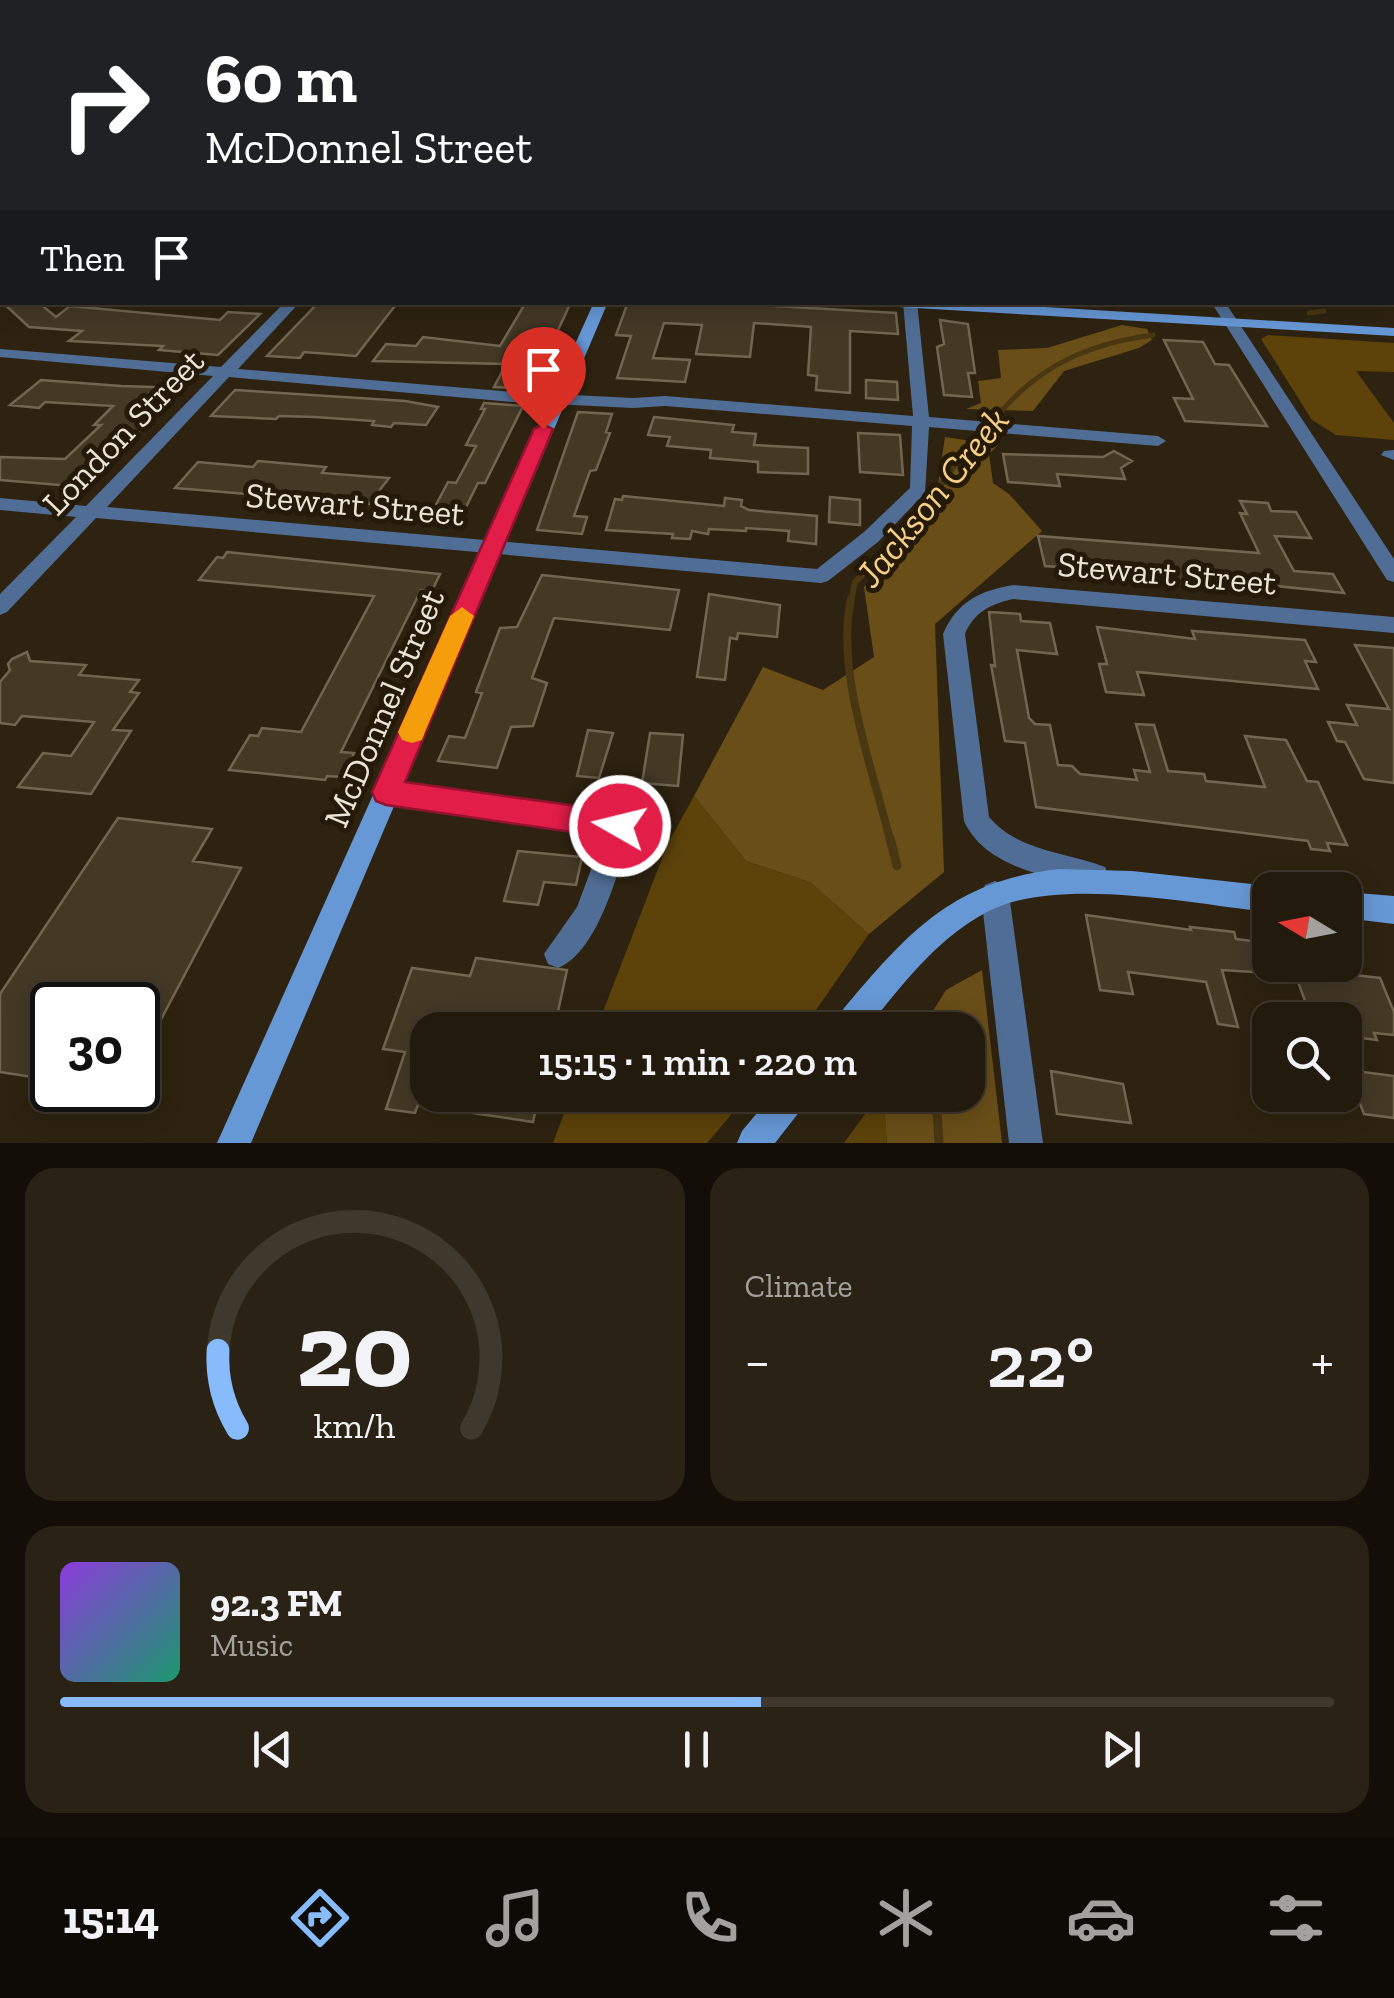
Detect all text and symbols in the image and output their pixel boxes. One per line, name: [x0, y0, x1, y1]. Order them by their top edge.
text: 60 m: [205, 36, 357, 120]
icon: right: [40, 40, 170, 170]
text: McDonnel Street: [205, 121, 532, 175]
icon: arrive: [144, 230, 199, 285]
text: Then: [40, 235, 124, 281]
pin: [501, 327, 586, 430]
street label: London Street: [33, 340, 213, 524]
icon: arrive: [516, 342, 571, 397]
water label: Jackson Creek: [845, 398, 1018, 597]
street label: Stewart Street: [244, 474, 466, 534]
street label: Stewart Street: [1056, 543, 1278, 603]
street label: McDonnel Street: [315, 583, 453, 833]
position arrow: [568, 774, 672, 878]
north arrow: [1252, 872, 1362, 982]
map controls: [1252, 872, 1362, 1112]
speed limit sign: 30: [30, 982, 160, 1112]
button: search: [1252, 1002, 1362, 1112]
text: 15:15 · 1 min · 220 m: [538, 1039, 857, 1085]
text: Climate: [745, 1267, 853, 1305]
text: 20: [297, 1288, 413, 1413]
text: 22°: [987, 1316, 1094, 1406]
text: −: [745, 1328, 770, 1394]
text: +: [1311, 1328, 1334, 1394]
text: km/h: [314, 1404, 396, 1447]
text: 92.3 FM: [210, 1580, 343, 1626]
text: Music: [210, 1626, 293, 1664]
icon: previous: [245, 1722, 300, 1777]
icon: pause: [669, 1722, 724, 1777]
icon: next: [1094, 1722, 1149, 1777]
icon: directions: [285, 1883, 355, 1953]
icon: music: [480, 1883, 550, 1953]
icon: phone: [675, 1883, 745, 1953]
icon: climate: [871, 1883, 941, 1953]
icon: car: [1066, 1883, 1136, 1953]
icon: filters: [1261, 1883, 1331, 1953]
text: 15:14: [63, 1891, 159, 1945]

